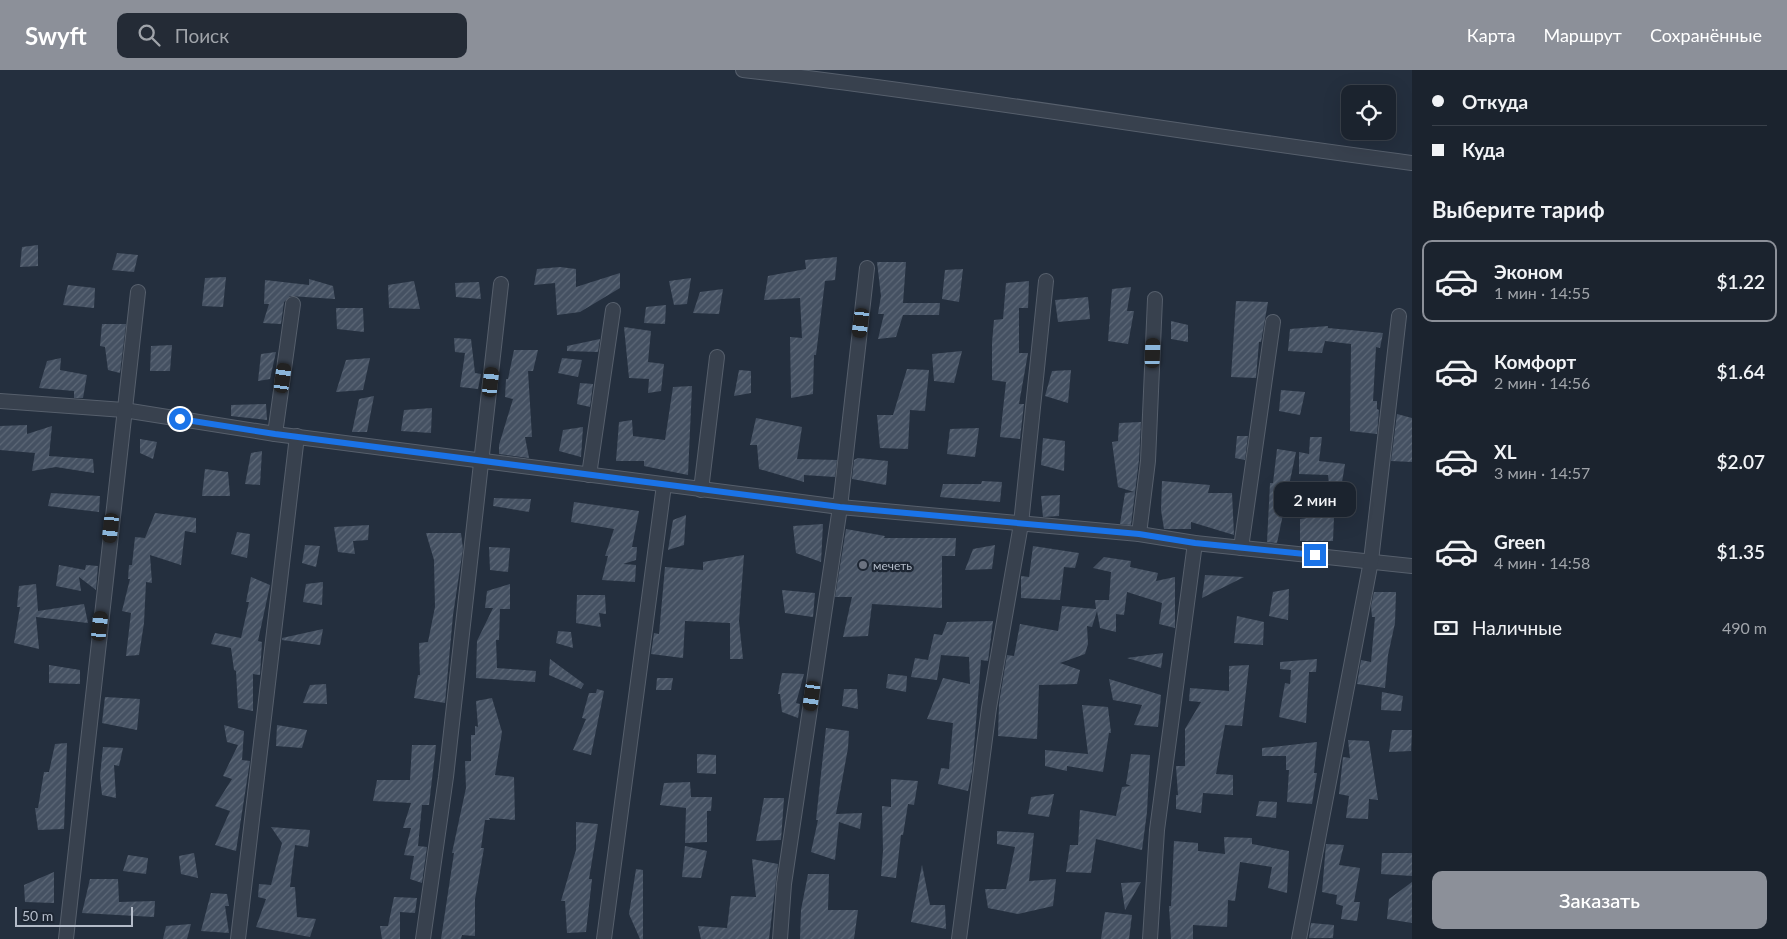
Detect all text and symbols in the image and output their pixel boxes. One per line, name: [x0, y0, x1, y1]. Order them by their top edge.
search box: [117, 13, 467, 58]
text: Swyft: [25, 21, 87, 50]
icon: search: [135, 21, 163, 49]
text: Поиск: [175, 24, 229, 47]
text: Карта: [1467, 24, 1515, 46]
text: Маршрут: [1543, 24, 1622, 46]
text: Сохранённые: [1650, 24, 1762, 46]
map controls: [1341, 85, 1396, 140]
button: locate: [1341, 85, 1396, 140]
text: Откуда: [1462, 90, 1528, 113]
text: Куда: [1462, 138, 1505, 161]
text: Выберите тариф: [1432, 196, 1605, 223]
icon: car: [1434, 259, 1479, 304]
text: Эконом: [1494, 260, 1563, 283]
text: $1.22: [1716, 270, 1765, 293]
text: 1 мин · 14:55: [1494, 283, 1590, 302]
car: [851, 307, 870, 339]
car: [1144, 338, 1161, 368]
icon: car: [1434, 349, 1479, 394]
text: Комфорт: [1494, 350, 1576, 373]
text: $1.64: [1716, 360, 1765, 383]
car: [273, 362, 292, 394]
car: [481, 366, 500, 398]
text: 2 мин · 14:56: [1494, 373, 1590, 392]
route start: [169, 408, 191, 430]
icon: car: [1434, 439, 1479, 484]
text: XL: [1494, 440, 1517, 463]
text: $2.07: [1716, 450, 1765, 473]
text: 3 мин · 14:57: [1494, 463, 1590, 482]
callout: 2 мин: [1274, 482, 1356, 518]
text: 2 мин: [1294, 490, 1336, 509]
car: [101, 512, 120, 544]
icon: car: [1434, 529, 1479, 574]
text: Green: [1494, 530, 1545, 553]
text: $1.35: [1716, 540, 1765, 563]
route end: [1304, 544, 1326, 566]
text: 4 мин · 14:58: [1494, 553, 1590, 572]
place label: мечеть: [873, 558, 912, 573]
marker: мечеть: [857, 559, 869, 571]
car: [90, 610, 109, 642]
icon: cash: [1432, 614, 1460, 642]
text: Наличные: [1472, 616, 1562, 639]
text: 490 m: [1722, 618, 1767, 637]
car: [802, 680, 821, 712]
button: Заказать: [1432, 871, 1767, 929]
scale bar: [15, 904, 132, 927]
text: 50 m: [22, 907, 53, 924]

